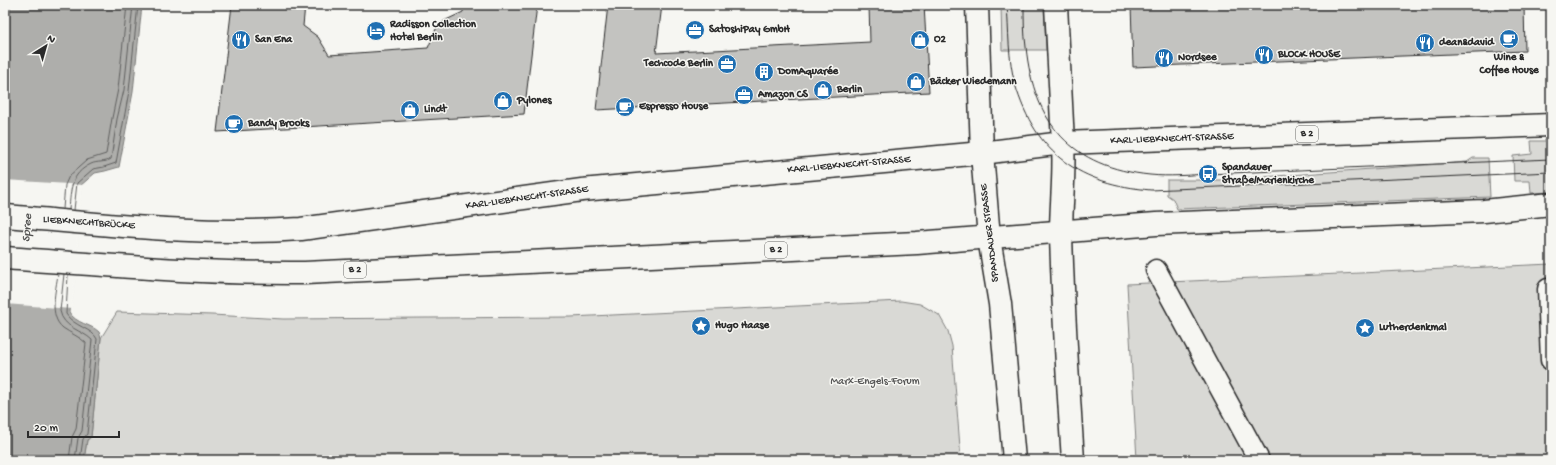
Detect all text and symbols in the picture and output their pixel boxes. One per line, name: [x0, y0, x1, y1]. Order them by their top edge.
place label: Radisson Collection Hotel Berlin: [389, 18, 477, 44]
office icon: SatoshiPay GmbH: [684, 19, 706, 41]
hotel icon: Radisson Collection Hotel Berlin: [365, 20, 387, 42]
place label: SatoshiPay GmbH: [709, 23, 791, 36]
north arrow: [26, 26, 66, 66]
cafe icon: Wine & Coffee House: [1498, 28, 1520, 50]
restaurant icon: San Ena: [230, 29, 252, 51]
shop icon: O2: [909, 29, 931, 51]
restaurant icon: dean&david: [1414, 32, 1436, 54]
text: N: [44, 33, 57, 47]
place label: San Ena: [255, 34, 293, 46]
place label: O2: [934, 34, 947, 46]
place label: dean&david: [1439, 37, 1495, 49]
restaurant icon: BLOCK HOUSE: [1253, 44, 1275, 66]
restaurant icon: Nordsee: [1153, 47, 1175, 69]
place label: BLOCK HOUSE: [1277, 49, 1341, 61]
place label: Nordsee: [1178, 52, 1218, 64]
place label: Wine & Coffee House: [1478, 52, 1540, 77]
office icon: Techcode Berlin: [716, 53, 738, 75]
place label: Techcode Berlin: [643, 58, 714, 70]
building icon: DomAquarée: [753, 61, 775, 83]
place label: DomAquarée: [777, 65, 840, 79]
shop icon: Bäcker Wiedemann: [905, 71, 927, 93]
place label: Bäcker Wiedemann: [929, 76, 1017, 88]
shop icon: Berlin: [812, 79, 834, 101]
office icon: Amazon CS: [733, 84, 755, 106]
place label: Berlin: [836, 84, 863, 96]
place label: Amazon CS: [757, 89, 809, 101]
shop icon: Pylones: [492, 90, 514, 112]
place label: Pylones: [516, 95, 553, 107]
cafe icon: Espresso House: [614, 96, 636, 118]
shop icon: Lindt: [399, 99, 421, 121]
place label: Espresso House: [638, 101, 710, 113]
place label: Lindt: [424, 103, 448, 116]
cafe icon: Bandy Brooks: [223, 113, 245, 135]
place label: Bandy Brooks: [247, 118, 310, 130]
road number: B 2: [1296, 126, 1318, 142]
street label: KARL-LIEBKNECHT-STRASSE: [1110, 131, 1235, 147]
street label: KARL-LIEBKNECHT-STRASSE: [787, 154, 912, 176]
place label: Spandauer Straße/Marienkirche: [1222, 162, 1315, 187]
bus stop icon: Spandauer Straße/Marienkirche: [1197, 163, 1219, 185]
street label: SPANDAUER STRASSE: [978, 182, 1002, 283]
street label: KARL-LIEBKNECHT-STRASSE: [465, 183, 590, 213]
water label: Spree: [20, 213, 36, 243]
street label: LIEBKNECHTBRÜCKE: [43, 214, 137, 232]
road number: B 2: [765, 242, 787, 258]
road number: B 2: [344, 262, 366, 278]
place icon: Hugo Haase: [690, 315, 712, 337]
place icon: Lutherdenkmal: [1354, 317, 1376, 339]
place label: Hugo Haase: [715, 320, 771, 333]
place label: Lutherdenkmal: [1379, 321, 1447, 334]
park label: Marx-Engels-Forum: [830, 376, 920, 388]
scale bar: [28, 413, 119, 439]
text: 20 m: [34, 422, 59, 436]

